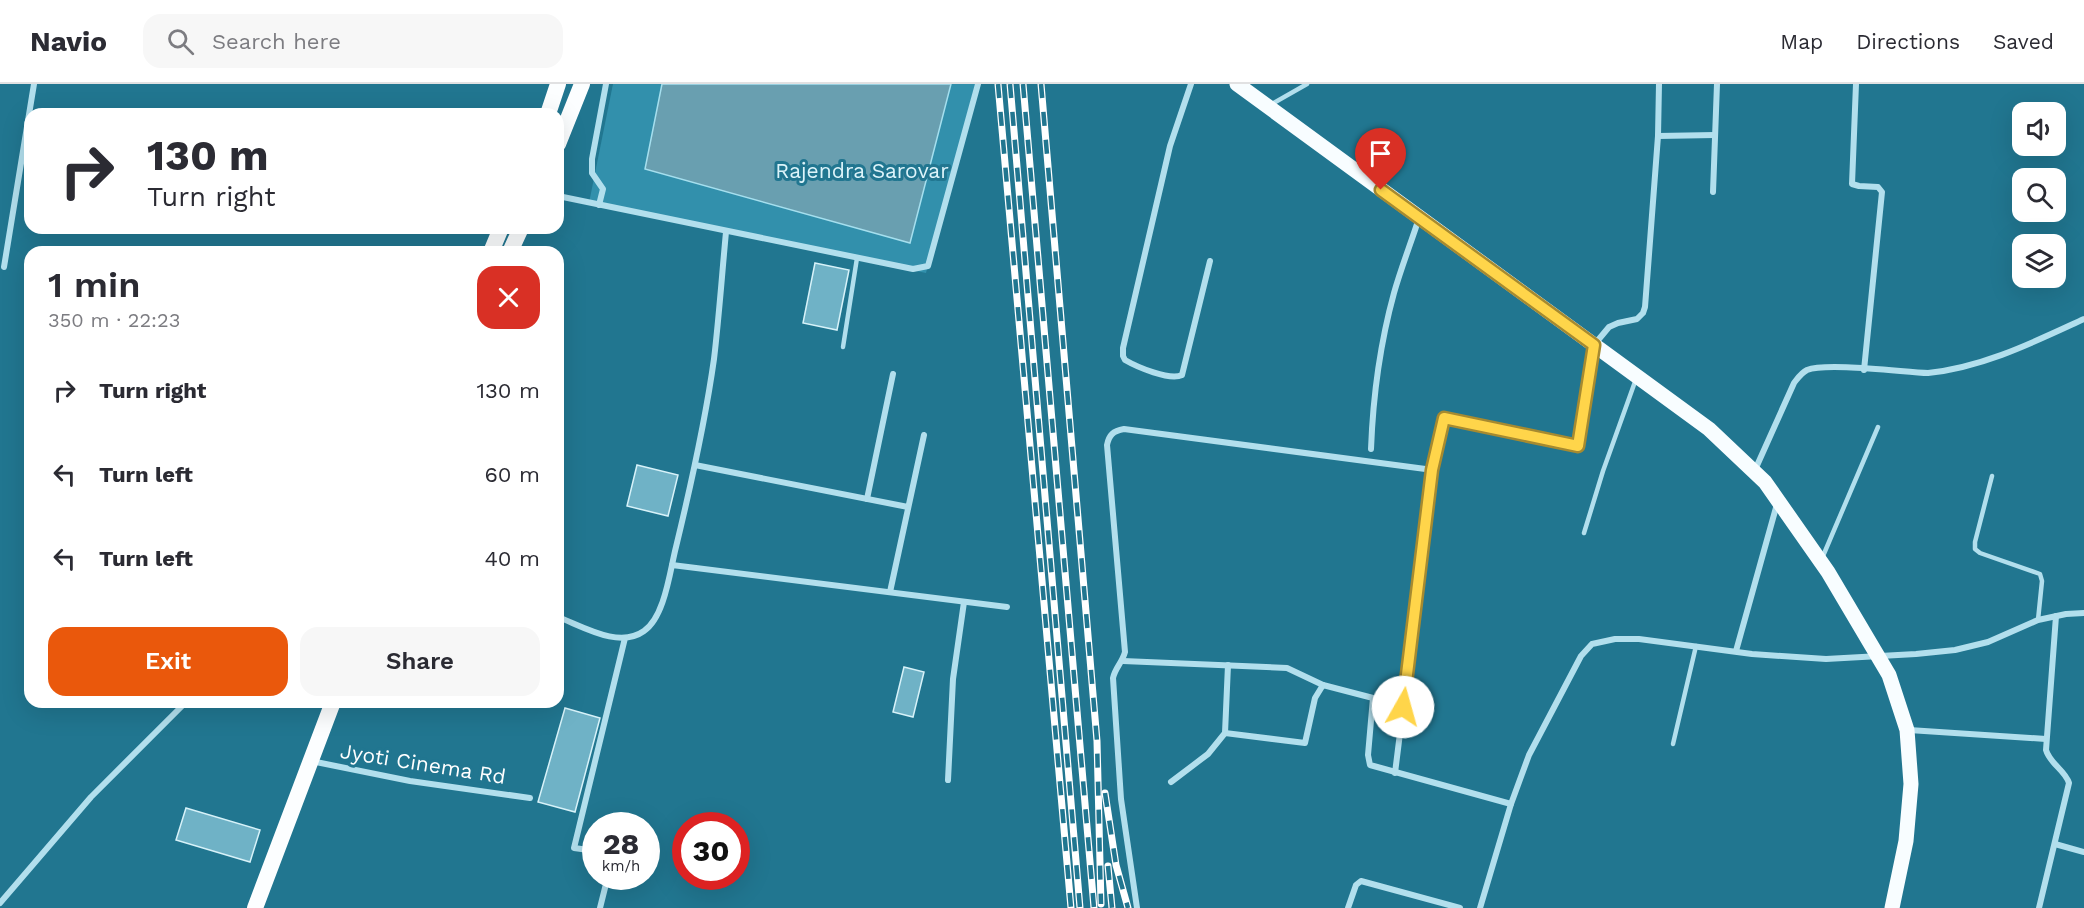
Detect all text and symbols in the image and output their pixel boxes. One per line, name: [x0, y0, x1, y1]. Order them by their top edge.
search box: [143, 14, 563, 68]
text: Navio: [30, 25, 107, 58]
icon: search: [164, 25, 197, 58]
text: Search here: [212, 29, 341, 54]
text: Map: [1780, 29, 1823, 54]
text: Directions: [1856, 29, 1960, 54]
text: Saved: [1993, 29, 2054, 54]
map controls: [2012, 102, 2066, 288]
button: sound: [2012, 102, 2066, 156]
pin: [1355, 128, 1406, 190]
text: 130 m: [147, 131, 269, 180]
icon: right: [48, 132, 126, 210]
icon: arrive: [1364, 137, 1397, 170]
park label: Rajendra Sarovar: [775, 158, 949, 183]
button: search: [2012, 168, 2066, 222]
text: Turn right: [147, 181, 276, 213]
button: layers: [2012, 234, 2066, 288]
text: 1 min: [48, 264, 140, 306]
button: close: [477, 266, 540, 329]
text: 350 m · 22:23: [48, 308, 180, 332]
icon: right: [48, 374, 81, 407]
text: Turn right: [99, 378, 206, 403]
text: 130 m: [476, 378, 540, 403]
icon: left: [48, 458, 81, 491]
text: Turn left: [99, 462, 193, 487]
text: 60 m: [484, 462, 540, 487]
icon: left: [48, 542, 81, 575]
text: Turn left: [99, 546, 193, 571]
text: 40 m: [484, 546, 540, 571]
button: Exit: [48, 627, 288, 696]
button: Share: [300, 627, 540, 696]
position arrow: [1371, 675, 1435, 739]
street label: Jyoti Cinema Rd: [339, 738, 508, 789]
speed limit sign: 30: [672, 812, 750, 890]
text: 28: [603, 826, 639, 861]
text: km/h: [602, 857, 640, 875]

